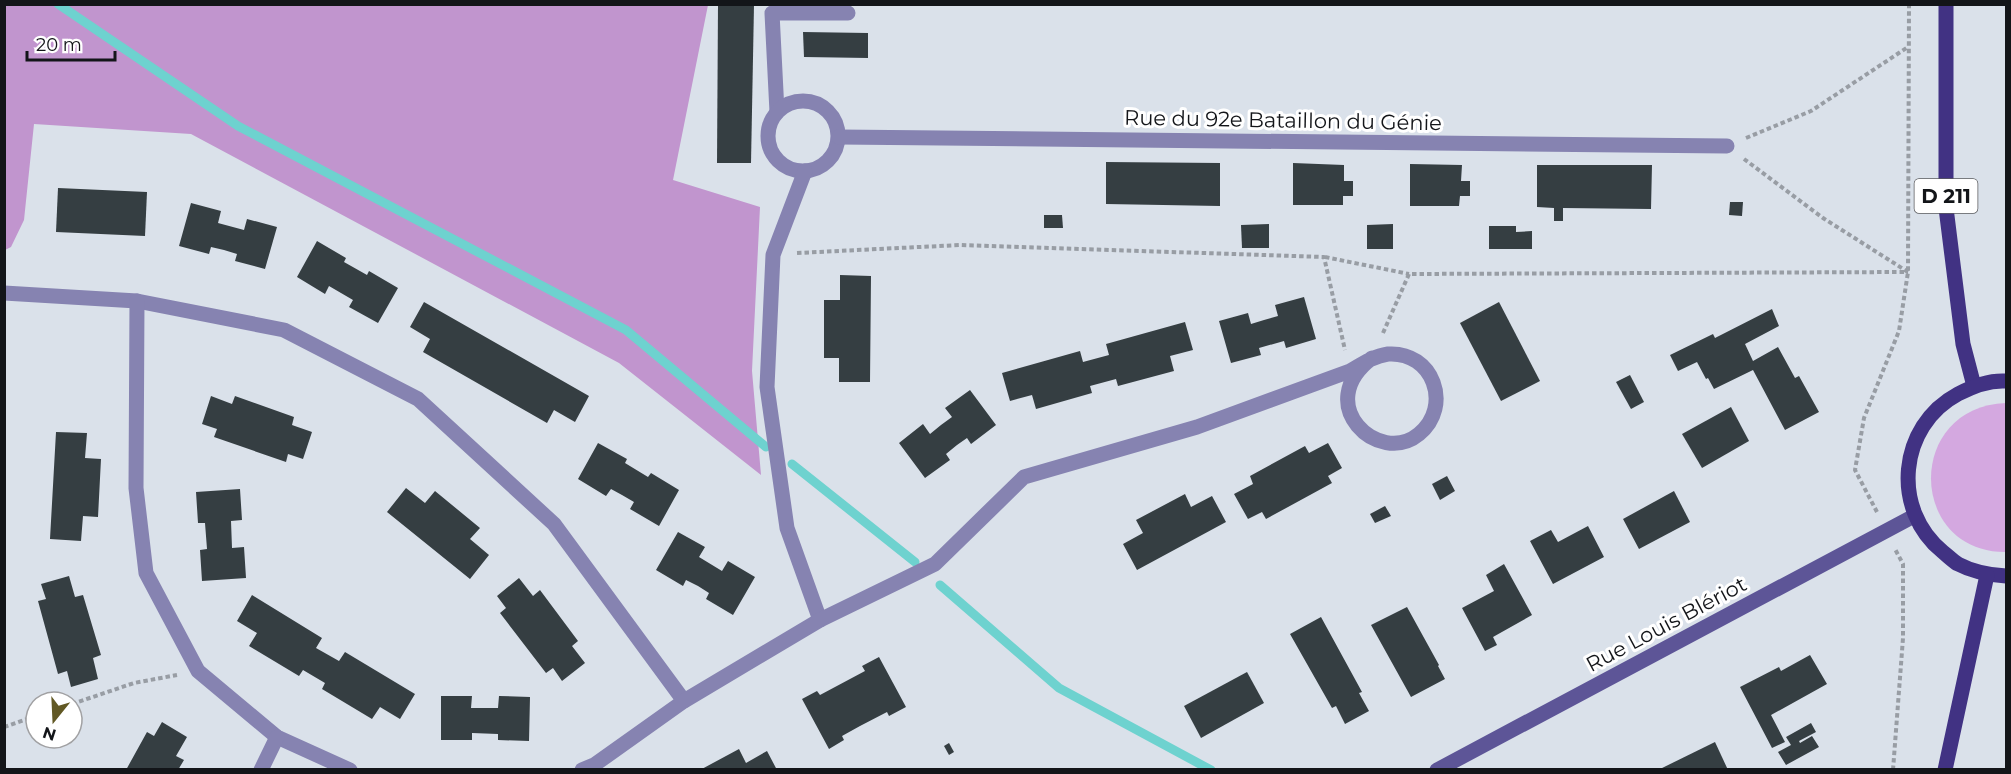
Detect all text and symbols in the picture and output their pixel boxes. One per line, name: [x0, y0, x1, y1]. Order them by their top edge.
scale bar: [27, 24, 116, 62]
text: 20 m: [36, 34, 82, 56]
street label: Rue du 92e Bataillon du Génie: [1124, 105, 1442, 135]
road number: D 211: [1914, 179, 1978, 213]
street label: Rue Louis Blériot: [1581, 571, 1751, 677]
north arrow: [24, 690, 84, 750]
text: N: [40, 723, 59, 745]

